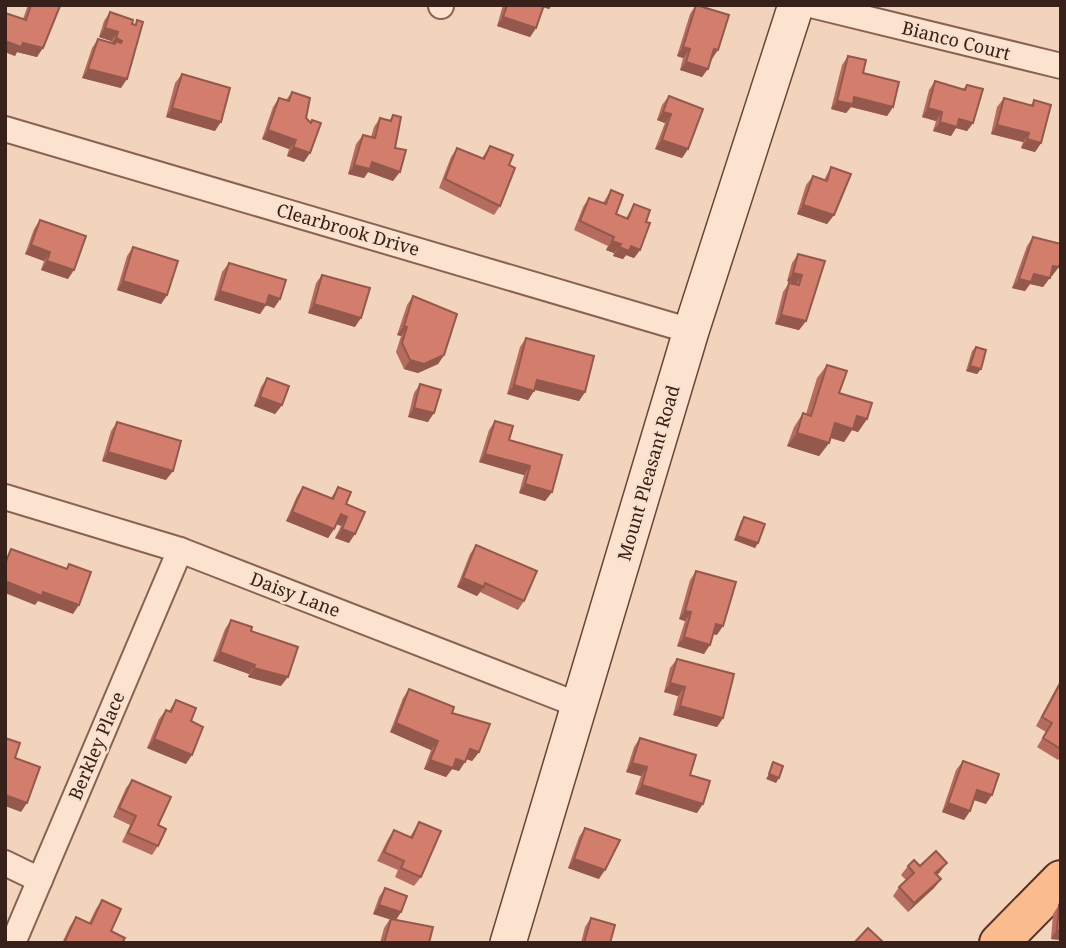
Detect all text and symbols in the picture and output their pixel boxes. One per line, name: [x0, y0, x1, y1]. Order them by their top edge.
street label: Bianco Court: [900, 15, 1013, 65]
street label: Clearbrook Drive: [274, 197, 423, 261]
street label: Mount Pleasant Road: [611, 382, 685, 563]
street label: Daisy Lane: [247, 566, 344, 622]
street label: Berkley Place: [62, 688, 130, 803]

